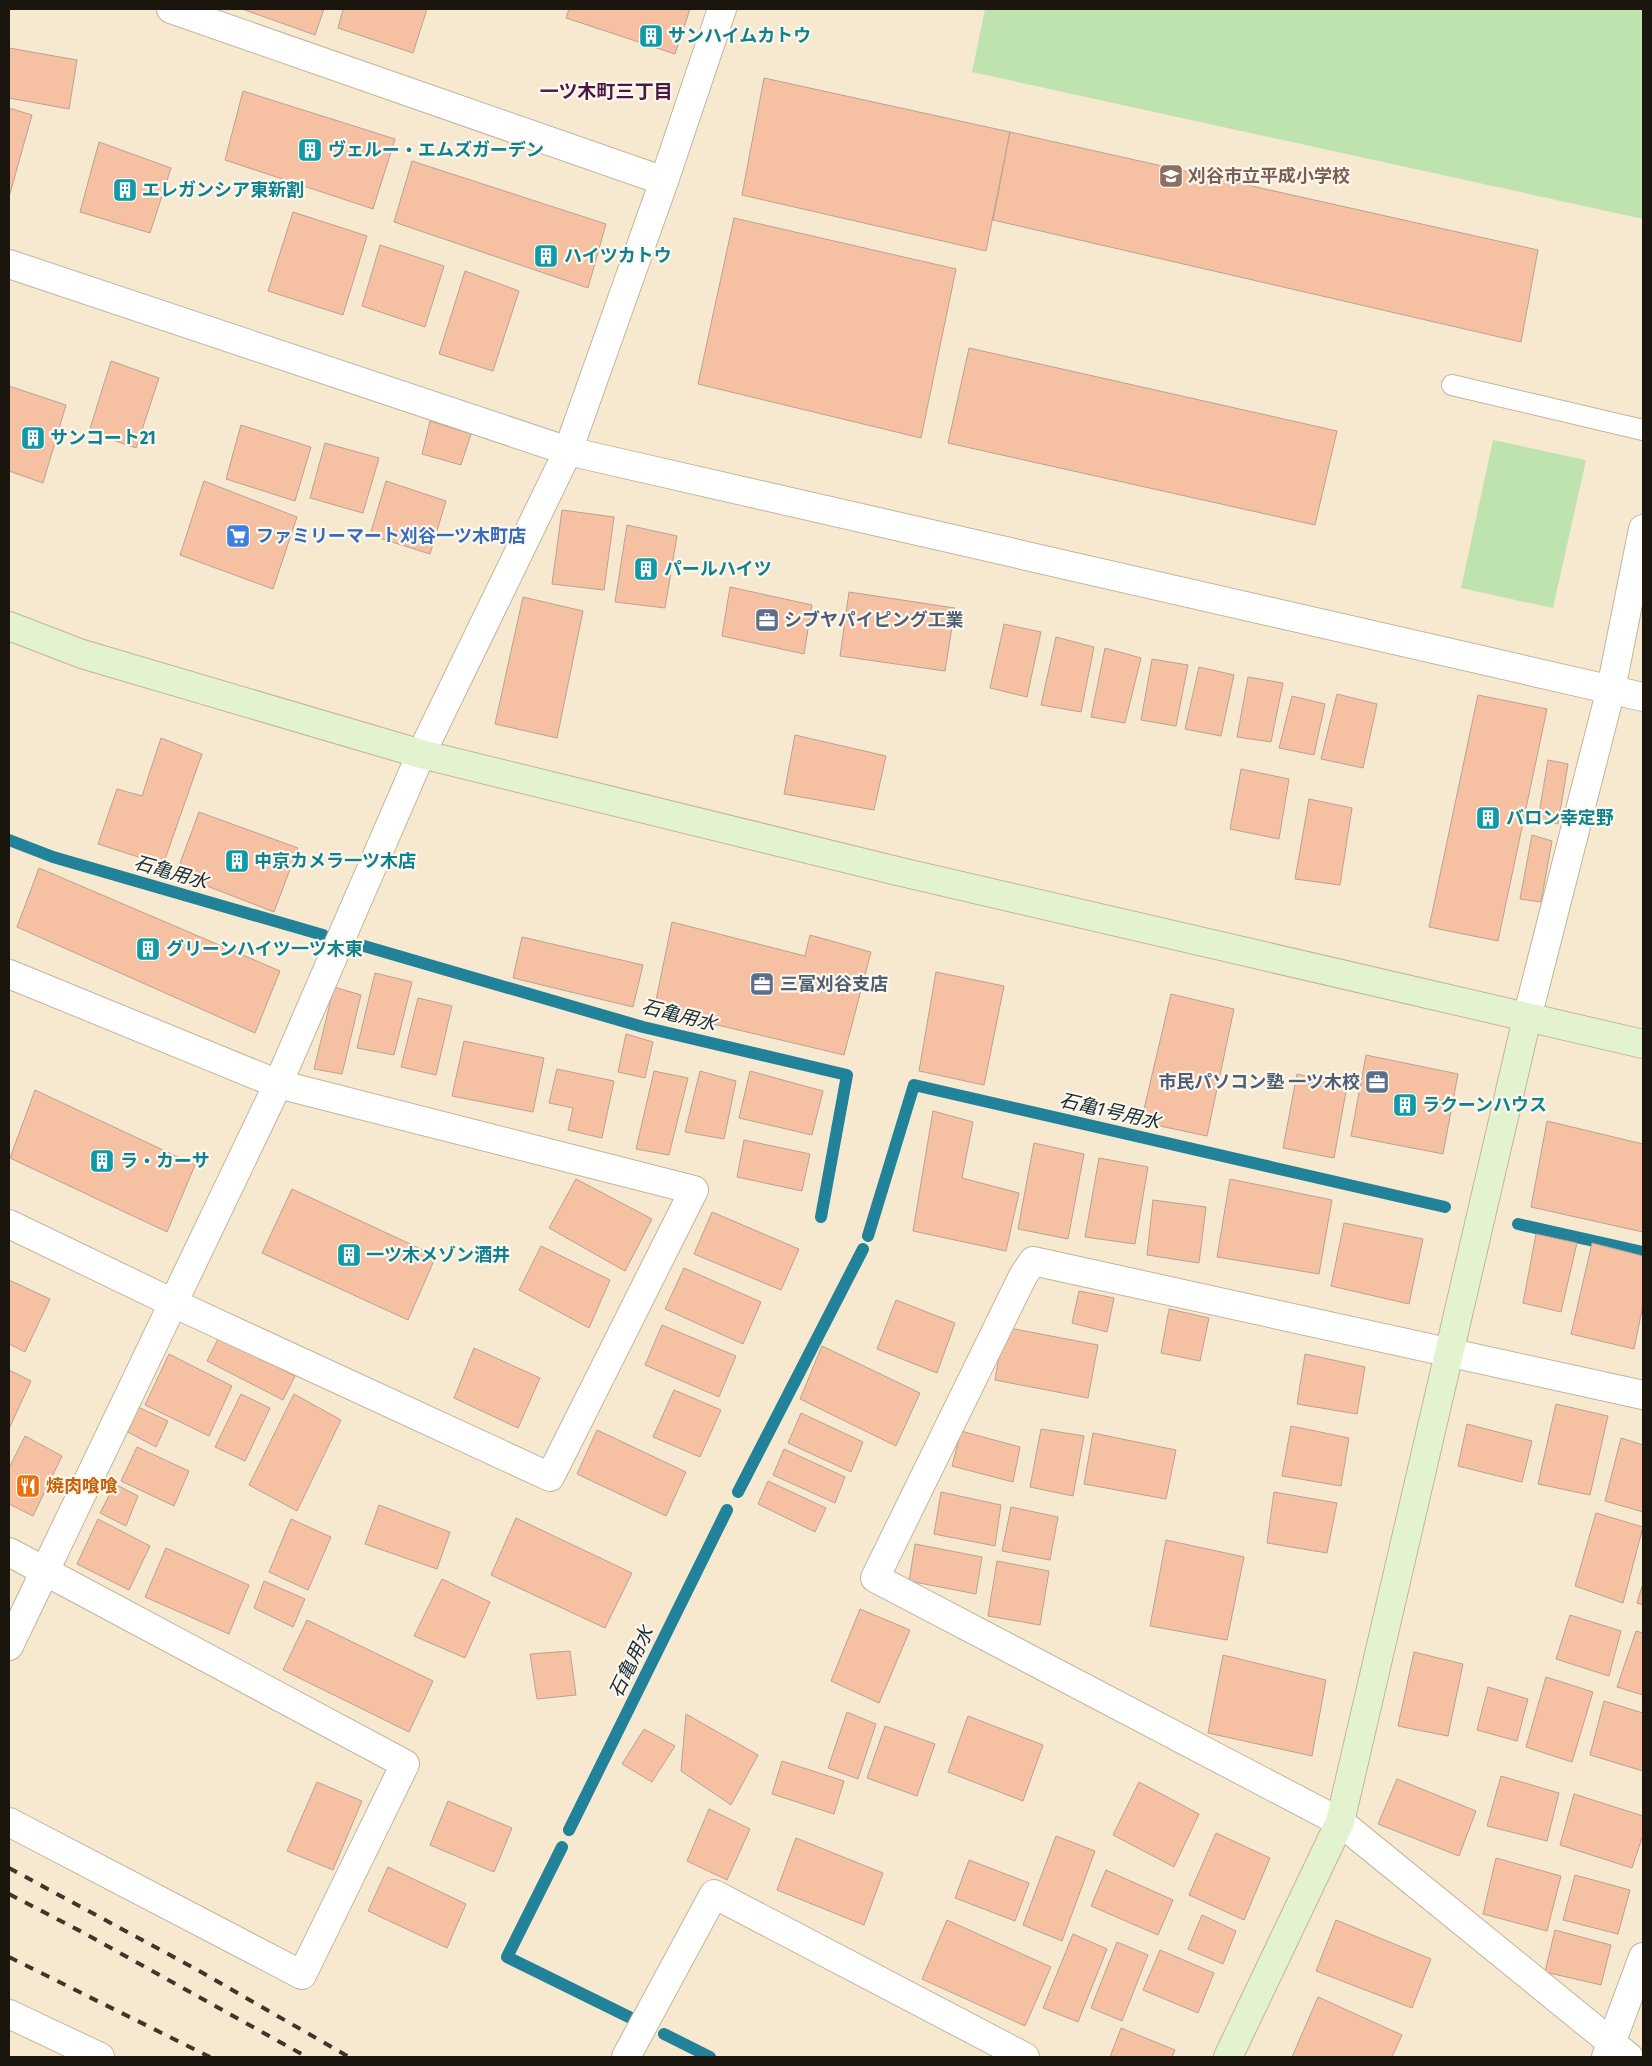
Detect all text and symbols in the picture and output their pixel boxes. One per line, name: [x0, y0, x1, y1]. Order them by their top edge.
building icon: サンハイムカトウ: [638, 23, 664, 49]
place label: サンハイムカトウ: [668, 25, 811, 47]
district label: 一ツ木町三丁目: [539, 80, 673, 103]
building icon: ヴェルー・エムズガーデン: [297, 137, 323, 163]
place label: ヴェルー・エムズガーデン: [328, 139, 544, 161]
school or university icon: 刈谷市立平成小学校: [1158, 163, 1184, 189]
place label: 刈谷市立平成小学校: [1188, 165, 1350, 187]
building icon: エレガンシア東新割: [112, 177, 138, 203]
place label: エレガンシア東新割: [142, 179, 304, 201]
building icon: ハイツカトウ: [533, 243, 559, 269]
place label: ハイツカトウ: [564, 245, 672, 267]
building icon: サンコート21: [20, 425, 46, 451]
place label: サンコート21: [50, 427, 156, 449]
supermarket icon: ファミリーマート刈谷一ツ木町店: [225, 523, 251, 549]
place label: ファミリーマート刈谷一ツ木町店: [256, 525, 526, 547]
building icon: パールハイツ: [633, 556, 659, 582]
place label: パールハイツ: [664, 558, 772, 580]
office icon: シブヤパイピング工業: [754, 607, 780, 633]
place label: シブヤパイピング工業: [784, 609, 964, 631]
building icon: バロン幸定野: [1475, 805, 1501, 831]
place label: バロン幸定野: [1506, 807, 1614, 829]
building icon: 中京カメラ一ツ木店: [224, 848, 250, 874]
water label: 石亀用水: [131, 850, 213, 894]
place label: 中京カメラ一ツ木店: [254, 850, 416, 872]
building icon: グリーンハイツ一ツ木東: [135, 936, 161, 962]
place label: グリーンハイツ一ツ木東: [166, 938, 363, 960]
office icon: 三富刈谷支店: [749, 971, 775, 997]
place label: 三富刈谷支店: [780, 973, 888, 995]
water label: 石亀用水: [639, 995, 721, 1036]
office icon: 市民パソコン塾 一ツ木校: [1364, 1069, 1390, 1095]
place label: 市民パソコン塾 一ツ木校: [1158, 1071, 1360, 1093]
water label: 石亀1号用水: [1057, 1088, 1164, 1134]
building icon: ラクーンハウス: [1392, 1092, 1418, 1118]
place label: ラクーンハウス: [1422, 1094, 1547, 1116]
building icon: ラ・カーサ: [89, 1148, 115, 1174]
place label: ラ・カーサ: [120, 1150, 210, 1172]
building icon: 一ツ木メゾン酒井: [336, 1242, 362, 1268]
place label: 一ツ木メゾン酒井: [366, 1244, 510, 1266]
restaurant icon: 焼肉喰喰: [15, 1473, 41, 1499]
place label: 焼肉喰喰: [46, 1475, 118, 1497]
water label: 石亀用水: [604, 1621, 659, 1701]

